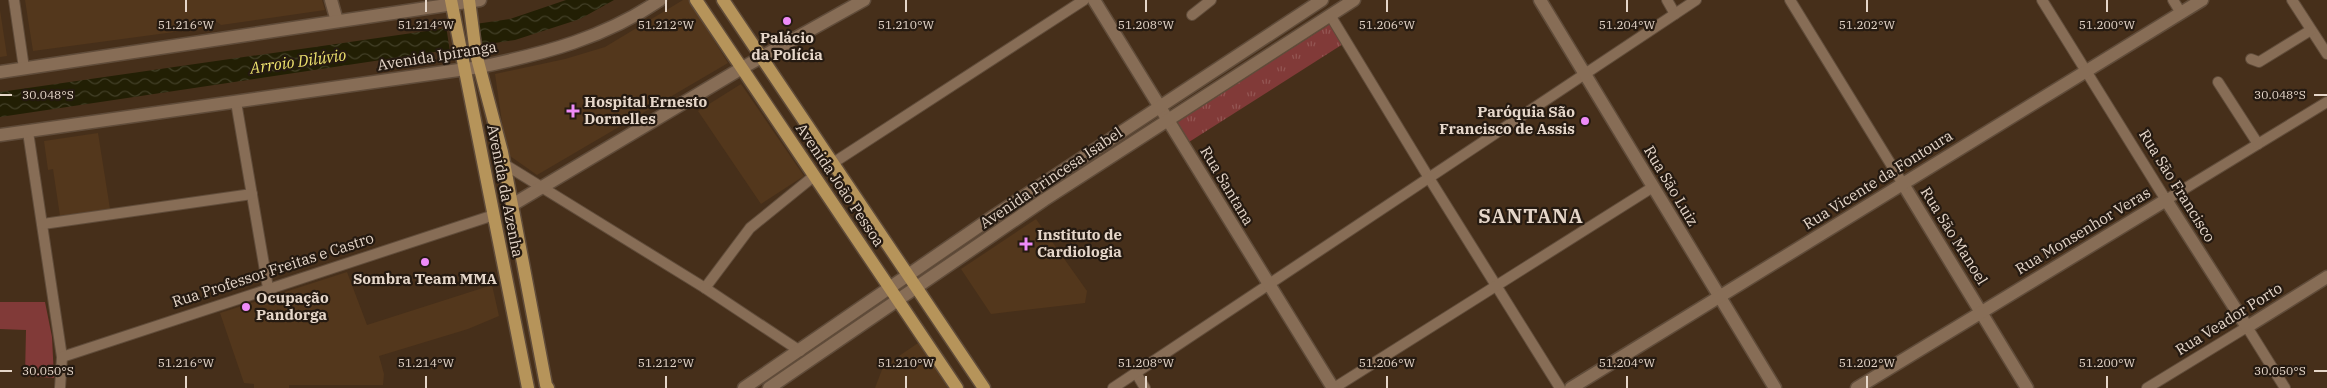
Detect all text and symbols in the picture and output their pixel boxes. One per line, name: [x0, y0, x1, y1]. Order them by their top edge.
marker: Palácio da Polícia: [781, 15, 793, 27]
text: 51.216°W: [158, 17, 215, 32]
text: 51.214°W: [398, 17, 455, 32]
text: 51.212°W: [638, 17, 695, 32]
text: 51.210°W: [878, 17, 935, 32]
text: 51.208°W: [1118, 17, 1175, 32]
text: 51.206°W: [1359, 17, 1416, 32]
text: 51.204°W: [1599, 17, 1656, 32]
text: 51.202°W: [1839, 17, 1896, 32]
text: 51.200°W: [2079, 17, 2136, 32]
place label: Palácio da Polícia: [751, 28, 823, 64]
street label: Avenida Ipiranga: [376, 37, 498, 74]
water label: Arroio Dilúvio: [248, 44, 347, 78]
text: 30.048°S: [22, 87, 74, 102]
text: 30.048°S: [2254, 87, 2306, 102]
place label: Hospital Ernesto Dornelles: [584, 92, 707, 128]
place label: Paróquia São Francisco de Assis: [1439, 102, 1575, 138]
marker: Hospital Ernesto Dornelles: [566, 104, 580, 118]
marker: Paróquia São Francisco de Assis: [1579, 115, 1591, 127]
street label: Avenida João Pessoa: [792, 119, 889, 250]
street label: Avenida da Azenha: [483, 123, 528, 259]
street label: Avenida Princesa Isabel: [976, 123, 1126, 232]
street label: Rua Vicente da Fontoura: [1799, 126, 1956, 233]
street label: Rua São Francisco: [2135, 126, 2220, 246]
street label: Rua São Luiz: [1640, 142, 1703, 229]
street label: Rua Santana: [1196, 143, 1258, 229]
street label: Rua São Manoel: [1917, 183, 1992, 288]
street label: Rua Monsenhor Veras: [2012, 183, 2154, 278]
district label: SANTANA: [1478, 202, 1584, 229]
place label: Instituto de Cardiologia: [1037, 225, 1122, 261]
street label: Rua Professor Freitas e Castro: [170, 228, 376, 311]
marker: Instituto de Cardiologia: [1019, 237, 1033, 251]
marker: Sombra Team MMA: [419, 256, 431, 268]
place label: Sombra Team MMA: [353, 269, 498, 288]
street label: Rua Veador Porto: [2172, 278, 2286, 359]
place label: Ocupação Pandorga: [256, 288, 329, 324]
marker: Ocupação Pandorga: [240, 301, 252, 313]
text: 51.216°W: [158, 355, 215, 370]
text: 51.214°W: [398, 355, 455, 370]
text: 51.212°W: [638, 355, 695, 370]
text: 51.210°W: [878, 355, 935, 370]
text: 51.208°W: [1118, 355, 1175, 370]
text: 51.206°W: [1359, 355, 1416, 370]
text: 51.204°W: [1599, 355, 1656, 370]
text: 51.202°W: [1839, 355, 1896, 370]
text: 51.200°W: [2079, 355, 2136, 370]
text: 30.050°S: [22, 363, 74, 378]
text: 30.050°S: [2254, 363, 2306, 378]

